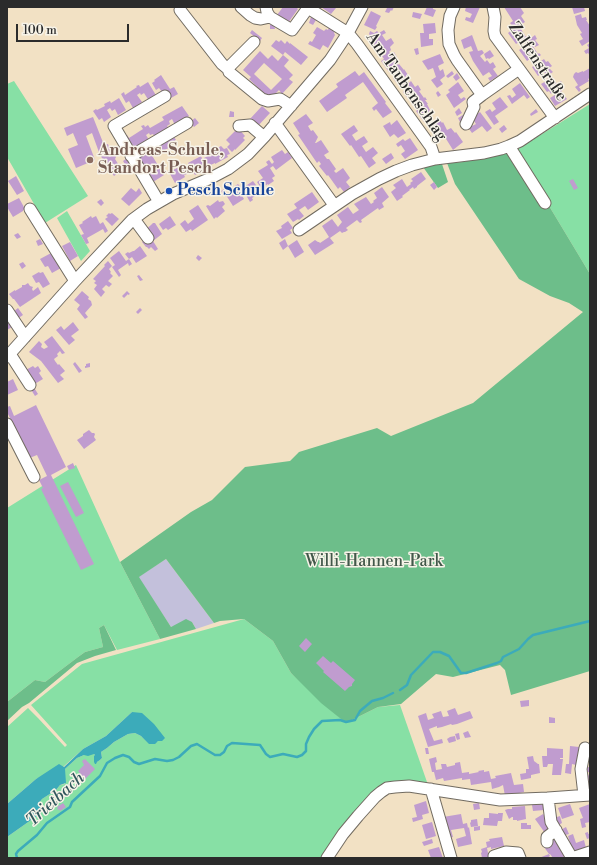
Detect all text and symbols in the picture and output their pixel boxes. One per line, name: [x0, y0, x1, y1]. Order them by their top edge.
scale bar: [18, 16, 131, 42]
street label: Zalfenstraße: [504, 19, 570, 105]
text: 100 m: [23, 23, 57, 38]
street label: Am Taubenschlag: [361, 29, 451, 145]
place label: Andreas-Schule, Standort Pesch: [98, 141, 224, 179]
marker: Andreas-Schule, Standort Pesch: [85, 155, 95, 165]
place label: Pesch Schule: [177, 181, 274, 201]
marker: Pesch Schule: [164, 186, 174, 196]
park label: Willi-Hannen-Park: [305, 552, 443, 572]
water label: Trietbach: [23, 768, 89, 832]

